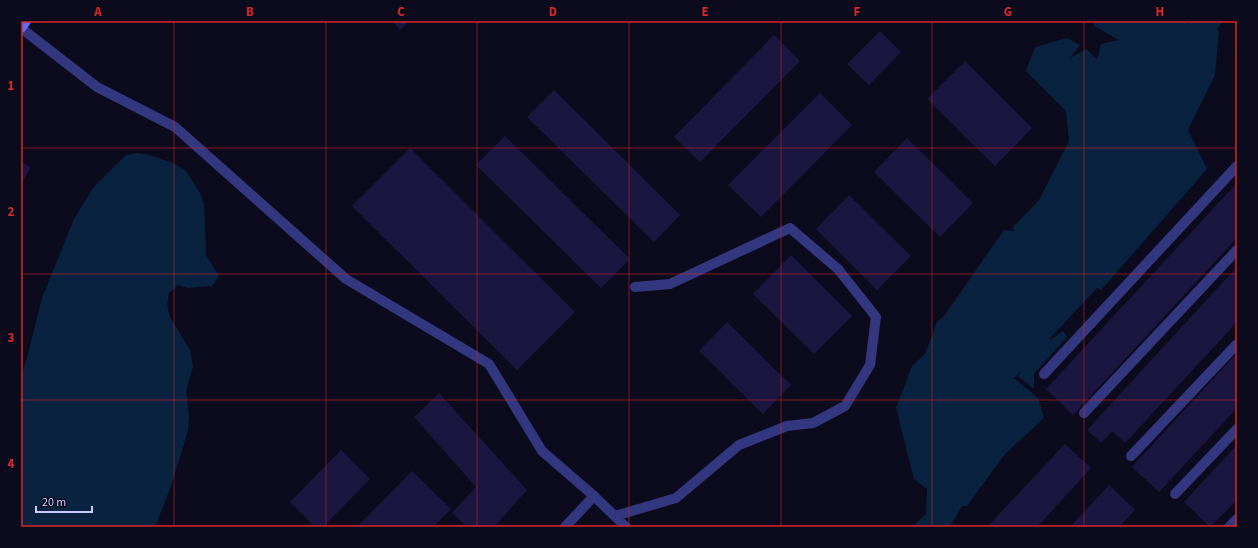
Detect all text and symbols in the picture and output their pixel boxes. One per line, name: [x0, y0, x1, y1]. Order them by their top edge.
text: A: [93, 3, 102, 21]
text: B: [246, 3, 254, 21]
text: C: [397, 3, 405, 21]
text: D: [549, 3, 557, 21]
text: E: [701, 3, 709, 21]
text: F: [854, 3, 861, 21]
text: G: [1004, 3, 1012, 21]
text: H: [1156, 3, 1164, 21]
text: 1: [8, 77, 15, 95]
text: 2: [8, 203, 15, 221]
text: 3: [8, 329, 15, 347]
text: 4: [8, 455, 15, 473]
scale bar: [36, 488, 92, 514]
text: 20 m: [42, 494, 66, 511]

